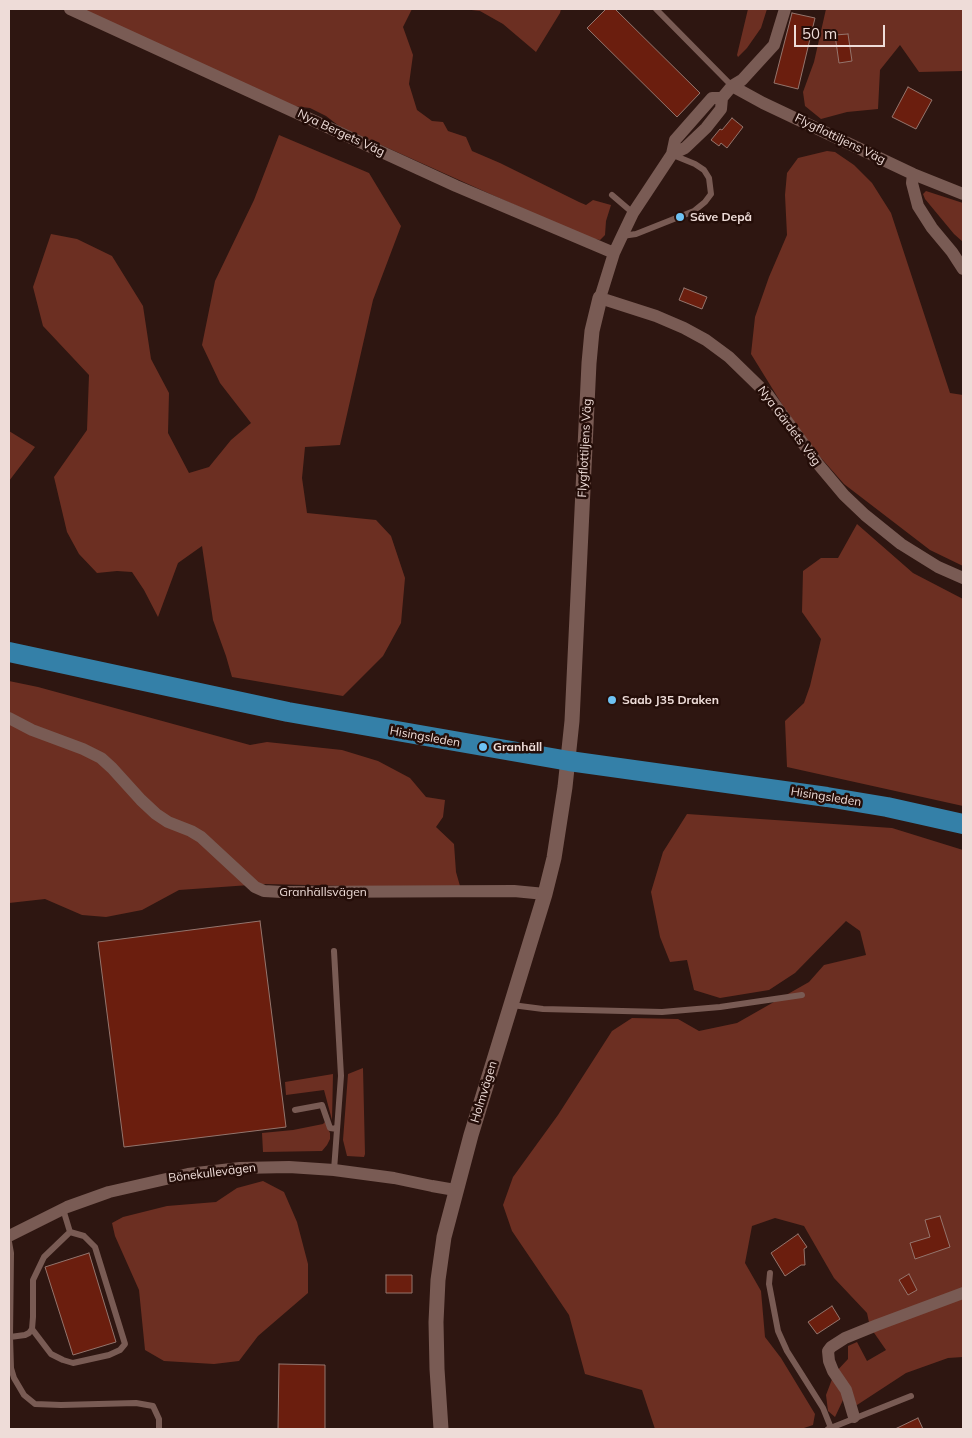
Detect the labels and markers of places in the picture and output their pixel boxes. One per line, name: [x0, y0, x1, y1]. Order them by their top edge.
place label: Säve Depå: [690, 210, 752, 224]
marker: Säve Depå: [674, 211, 686, 223]
place label: Saab J35 Draken: [622, 693, 719, 707]
marker: Saab J35 Draken: [606, 694, 618, 706]
place label: Granhäll: [493, 740, 542, 754]
marker: Granhäll: [477, 741, 489, 753]

